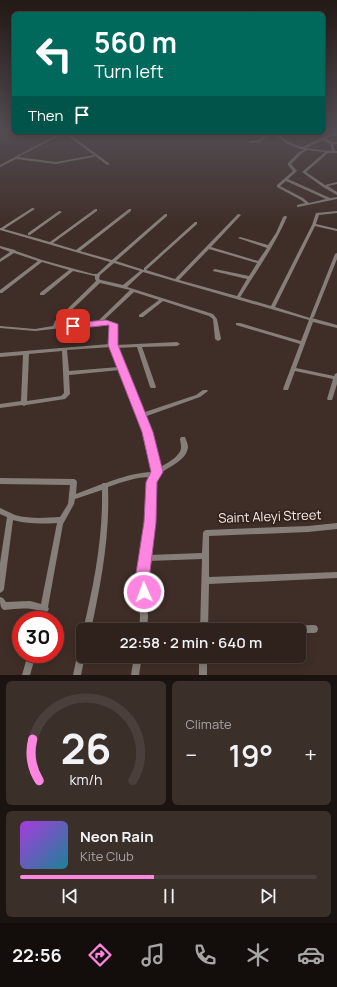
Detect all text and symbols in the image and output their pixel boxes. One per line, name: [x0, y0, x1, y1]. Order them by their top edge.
text: 560 m: [94, 23, 177, 61]
icon: left: [28, 28, 80, 80]
text: Turn left: [94, 59, 164, 83]
icon: arrive: [71, 104, 93, 126]
text: Then: [28, 105, 63, 126]
pin: [56, 309, 90, 343]
icon: arrive: [62, 315, 84, 337]
street label: Saint Aleyi Street: [218, 505, 322, 527]
position arrow: [123, 571, 165, 613]
speed limit sign: 30: [12, 611, 64, 663]
text: 22:58 · 2 min · 640 m: [120, 632, 262, 653]
text: Climate: [186, 715, 232, 733]
text: 26: [60, 720, 111, 776]
text: 19°: [228, 735, 273, 776]
text: −: [186, 740, 197, 770]
text: +: [304, 740, 317, 770]
text: km/h: [69, 770, 102, 789]
text: Neon Rain: [80, 826, 154, 847]
text: Kite Club: [80, 847, 134, 865]
icon: previous: [59, 885, 81, 907]
icon: pause: [158, 885, 180, 907]
icon: next: [257, 885, 279, 907]
icon: directions: [86, 941, 114, 969]
icon: music: [139, 941, 167, 969]
icon: phone: [191, 941, 219, 969]
icon: climate: [244, 941, 272, 969]
icon: car: [297, 941, 325, 969]
text: 22:56: [12, 943, 62, 967]

